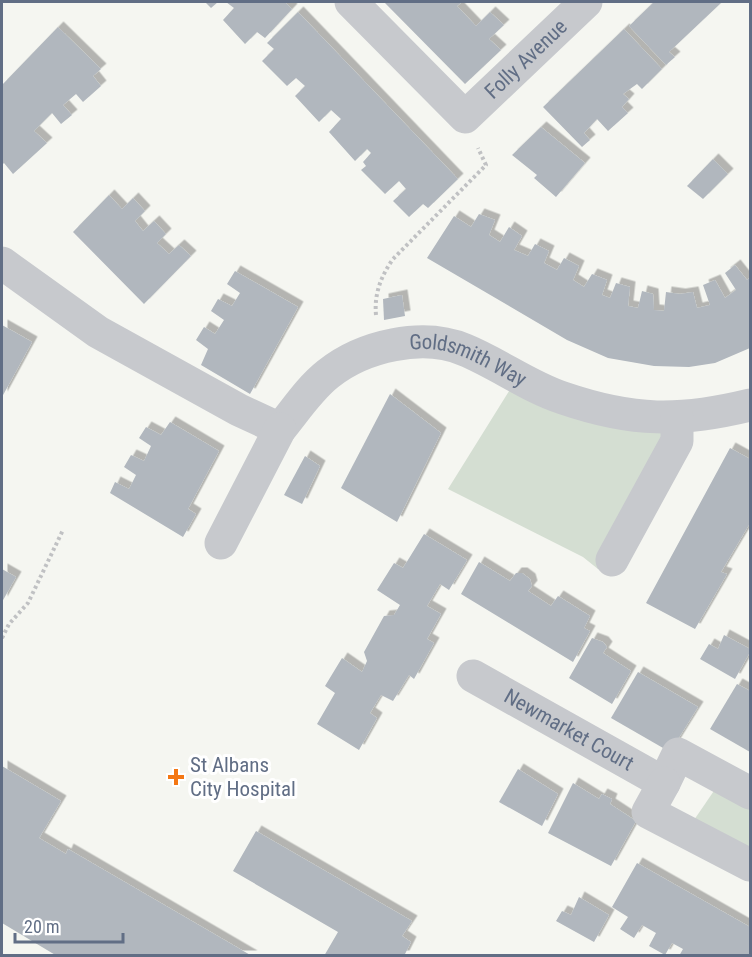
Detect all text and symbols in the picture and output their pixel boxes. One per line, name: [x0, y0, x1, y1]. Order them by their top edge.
street label: Folly Avenue: [480, 14, 572, 104]
street label: Goldsmith Way: [409, 330, 531, 392]
street label: Newmarket Court: [500, 684, 638, 776]
place label: St Albans City Hospital: [190, 753, 296, 801]
marker: St Albans City Hospital: [167, 768, 185, 786]
scale bar: [15, 906, 123, 944]
text: 20 m: [24, 916, 59, 937]

